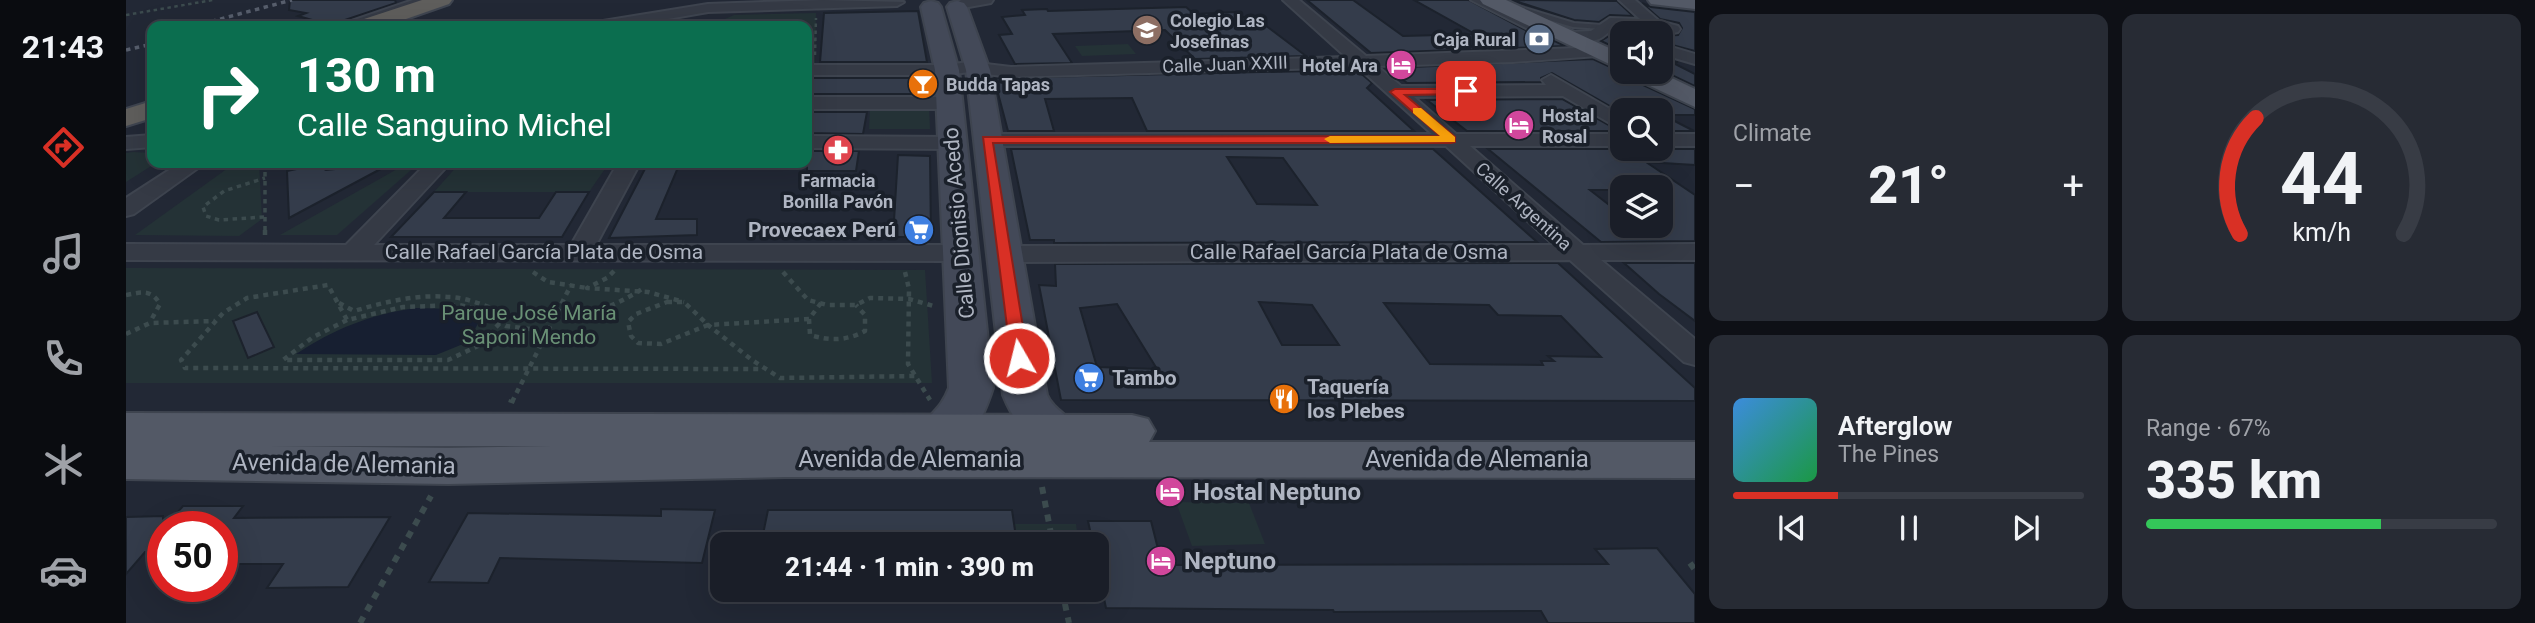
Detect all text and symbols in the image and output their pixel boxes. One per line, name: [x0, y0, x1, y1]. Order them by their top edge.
place label: Colegio Las Josefinas: [1170, 10, 1265, 52]
school or university icon: Colegio Las Josefinas: [1130, 13, 1164, 47]
map controls: [1610, 21, 1673, 238]
button: sound: [1610, 21, 1673, 84]
bank icon: Caja Rural: [1522, 22, 1556, 56]
text: 21:43: [22, 28, 104, 66]
place label: Caja Rural: [1433, 29, 1516, 50]
text: 130 m: [297, 47, 436, 104]
hotel icon: Hotel Ara: [1384, 48, 1418, 82]
icon: right: [182, 49, 273, 140]
street label: Calle Juan XXIII: [1162, 51, 1288, 77]
place label: Hotel Ara: [1302, 55, 1378, 76]
pin: [1436, 61, 1496, 121]
bar icon: Budda Tapas: [906, 67, 940, 101]
icon: arrive: [1447, 72, 1485, 110]
place label: Budda Tapas: [946, 74, 1050, 95]
button: search: [1610, 98, 1673, 161]
place label: Hostal Rosal: [1542, 105, 1595, 147]
text: Calle Sanguino Michel: [297, 106, 612, 144]
hotel icon: Hostal Rosal: [1502, 108, 1536, 142]
text: Climate: [1733, 120, 1812, 147]
icon: directions: [39, 123, 88, 172]
street label: Calle Dionisio Acedo: [939, 126, 979, 320]
pharmacy icon: Farmacia Bonilla Pavón: [821, 133, 855, 167]
text: 44: [2280, 136, 2363, 222]
text: 21°: [1868, 155, 1949, 216]
street label: Calle Argentina: [1472, 158, 1576, 254]
text: −: [1733, 164, 1755, 208]
text: +: [2062, 164, 2084, 208]
place label: Farmacia Bonilla Pavón: [783, 170, 893, 212]
button: layers: [1610, 175, 1673, 238]
supermarket icon: Provecaex Perú: [902, 213, 936, 247]
text: km/h: [2292, 217, 2351, 246]
place label: Provecaex Perú: [748, 218, 896, 242]
icon: music: [39, 229, 88, 278]
street label: Calle Rafael García Plata de Osma: [385, 240, 703, 264]
street label: Calle Rafael García Plata de Osma: [1190, 240, 1508, 264]
park label: Parque José María Saponi Mendo: [441, 301, 617, 349]
position arrow: [982, 321, 1056, 395]
icon: phone: [39, 334, 88, 383]
supermarket icon: Tambo: [1072, 361, 1106, 395]
place label: Tambo: [1112, 366, 1177, 390]
place label: Taquería los Plebes: [1307, 375, 1405, 423]
restaurant icon: Taquería los Plebes: [1267, 382, 1301, 416]
text: Afterglow: [1838, 411, 1952, 441]
text: Range · 67%: [2146, 415, 2271, 442]
icon: climate: [39, 440, 88, 489]
text: The Pines: [1838, 441, 1939, 468]
street label: Avenida de Alemania: [798, 445, 1022, 473]
street label: Avenida de Alemania: [1365, 445, 1589, 473]
street label: Avenida de Alemania: [232, 448, 456, 480]
text: 335 km: [2146, 450, 2322, 511]
hotel icon: Hostal Neptuno: [1153, 475, 1187, 509]
place label: Hostal Neptuno: [1193, 478, 1361, 506]
icon: previous: [1773, 509, 1811, 547]
icon: pause: [1890, 509, 1928, 547]
icon: next: [2007, 509, 2045, 547]
speed limit sign: 50: [147, 511, 238, 602]
hotel icon: Neptuno: [1144, 544, 1178, 578]
icon: car: [39, 546, 88, 595]
place label: Neptuno: [1184, 547, 1276, 575]
text: 21:44 · 1 min · 390 m: [785, 552, 1034, 582]

